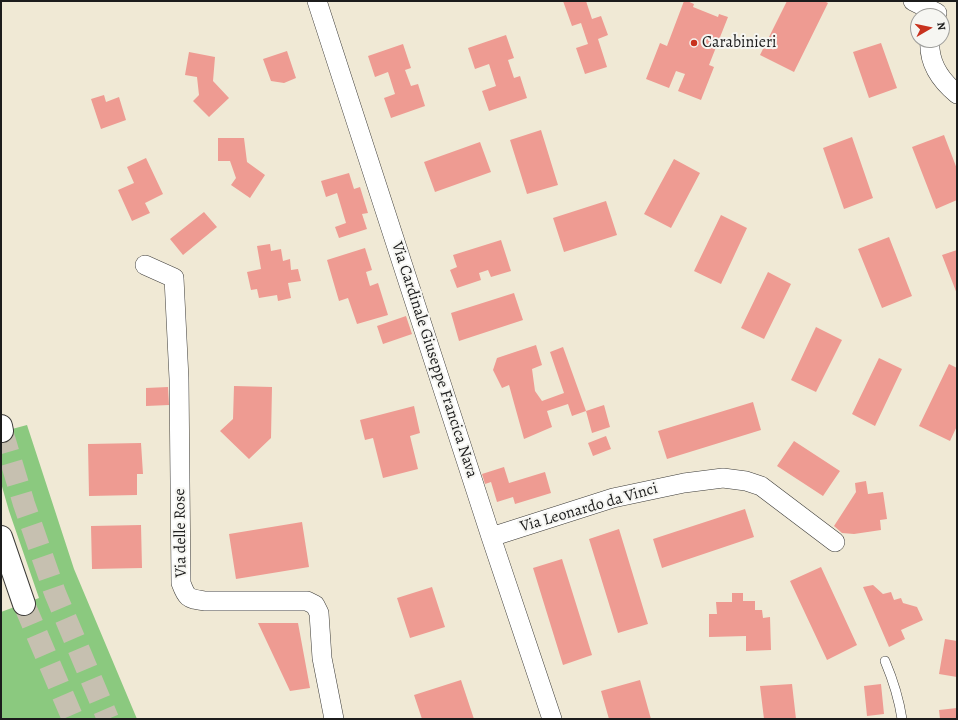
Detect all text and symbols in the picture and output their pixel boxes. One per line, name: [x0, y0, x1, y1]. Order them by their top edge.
north arrow: [910, 8, 950, 48]
text: N: [933, 21, 949, 31]
place label: Carabinieri: [702, 33, 777, 53]
marker: Carabinieri: [689, 38, 699, 48]
street label: Via Cardinale Giuseppe Francica Nava: [387, 240, 481, 480]
street label: Via Leonardo da Vinci: [518, 479, 660, 537]
street label: Via delle Rose: [171, 488, 191, 578]

